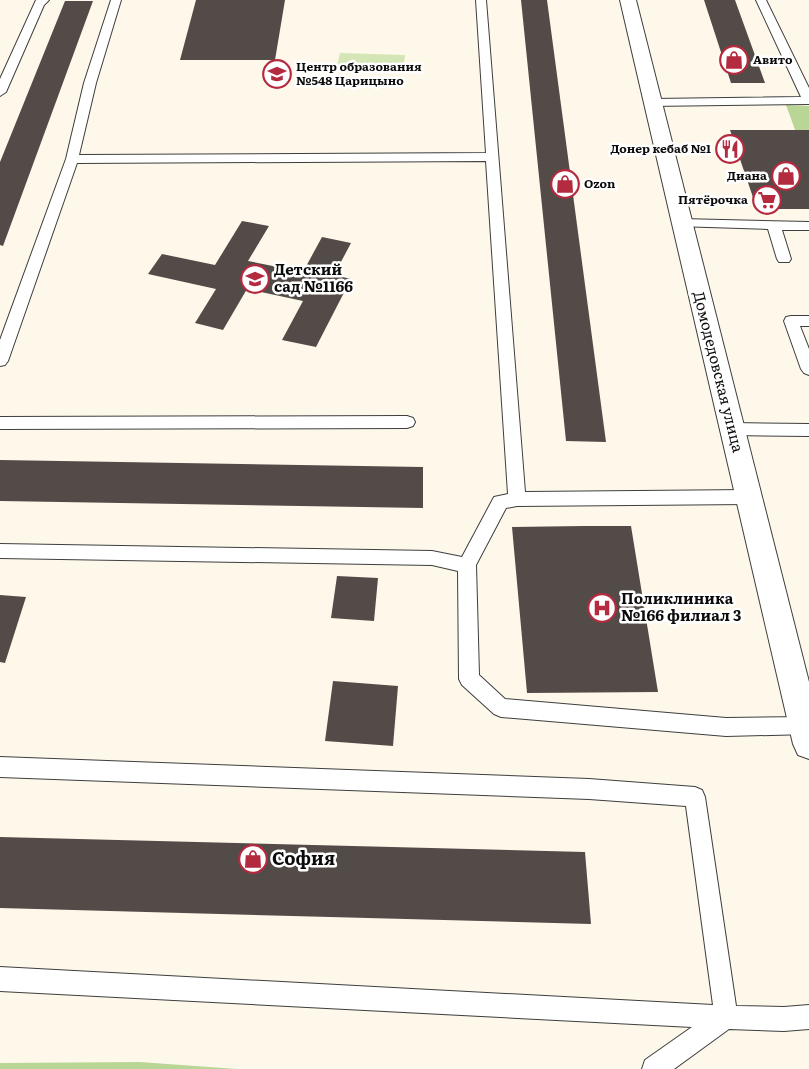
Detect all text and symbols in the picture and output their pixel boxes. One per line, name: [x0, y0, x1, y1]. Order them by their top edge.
shop icon: Авито: [719, 45, 749, 75]
place label: Авито: [753, 50, 793, 68]
place label: Центр образования №548 Царицыно: [296, 57, 422, 89]
school or university icon: Центр образования №548 Царицыно: [262, 59, 292, 89]
restaurant icon: Донер кебаб №1: [715, 134, 745, 164]
place label: Донер кебаб №1: [610, 139, 711, 157]
shop icon: Диана: [771, 161, 801, 191]
place label: Диана: [727, 166, 767, 184]
shop icon: Ozon: [550, 169, 580, 199]
place label: Ozon: [584, 174, 616, 192]
supermarket icon: Пятёрочка: [752, 185, 782, 215]
place label: Пятёрочка: [678, 190, 748, 208]
place label: Детский сад №1166: [274, 257, 353, 297]
school or university icon: Детский сад №1166: [240, 264, 270, 294]
street label: Домодедовская улица: [688, 289, 751, 455]
place label: Поликлиника №166 филиал 3: [621, 586, 741, 626]
hospital icon: Поликлиника №166 филиал 3: [587, 593, 617, 623]
shop icon: София: [238, 844, 268, 874]
place label: София: [272, 844, 335, 871]

